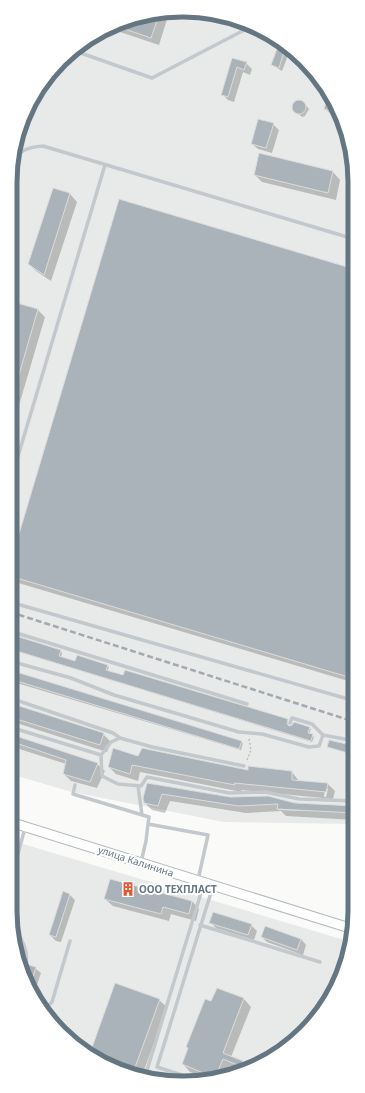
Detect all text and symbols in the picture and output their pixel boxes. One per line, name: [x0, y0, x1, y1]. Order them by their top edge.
street label: улица Калинина: [96, 842, 176, 880]
building icon: ООО ТЕХПЛАСТ: [120, 881, 136, 897]
place label: ООО ТЕХПЛАСТ: [139, 882, 217, 896]

